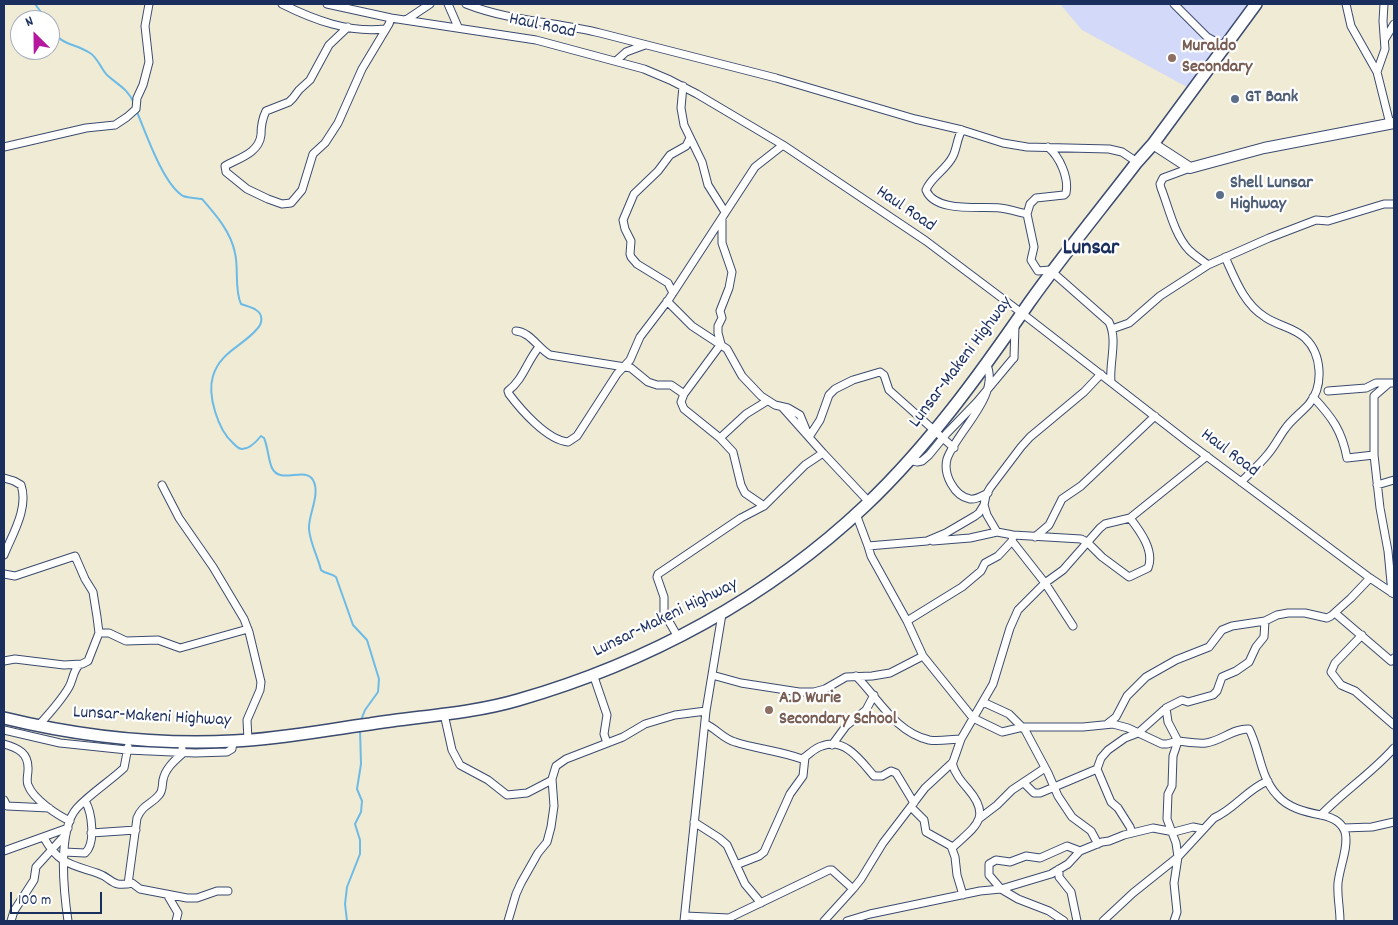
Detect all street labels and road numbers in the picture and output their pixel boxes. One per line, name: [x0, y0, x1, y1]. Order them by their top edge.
street label: Haul Road: [507, 9, 577, 45]
street label: Haul Road: [871, 182, 939, 238]
street label: Lunsar-Makeni Highway: [906, 293, 1018, 433]
street label: Haul Road: [1196, 425, 1262, 483]
street label: Lunsar-Makeni Highway: [590, 575, 742, 663]
street label: Lunsar-Makeni Highway: [72, 703, 232, 733]

